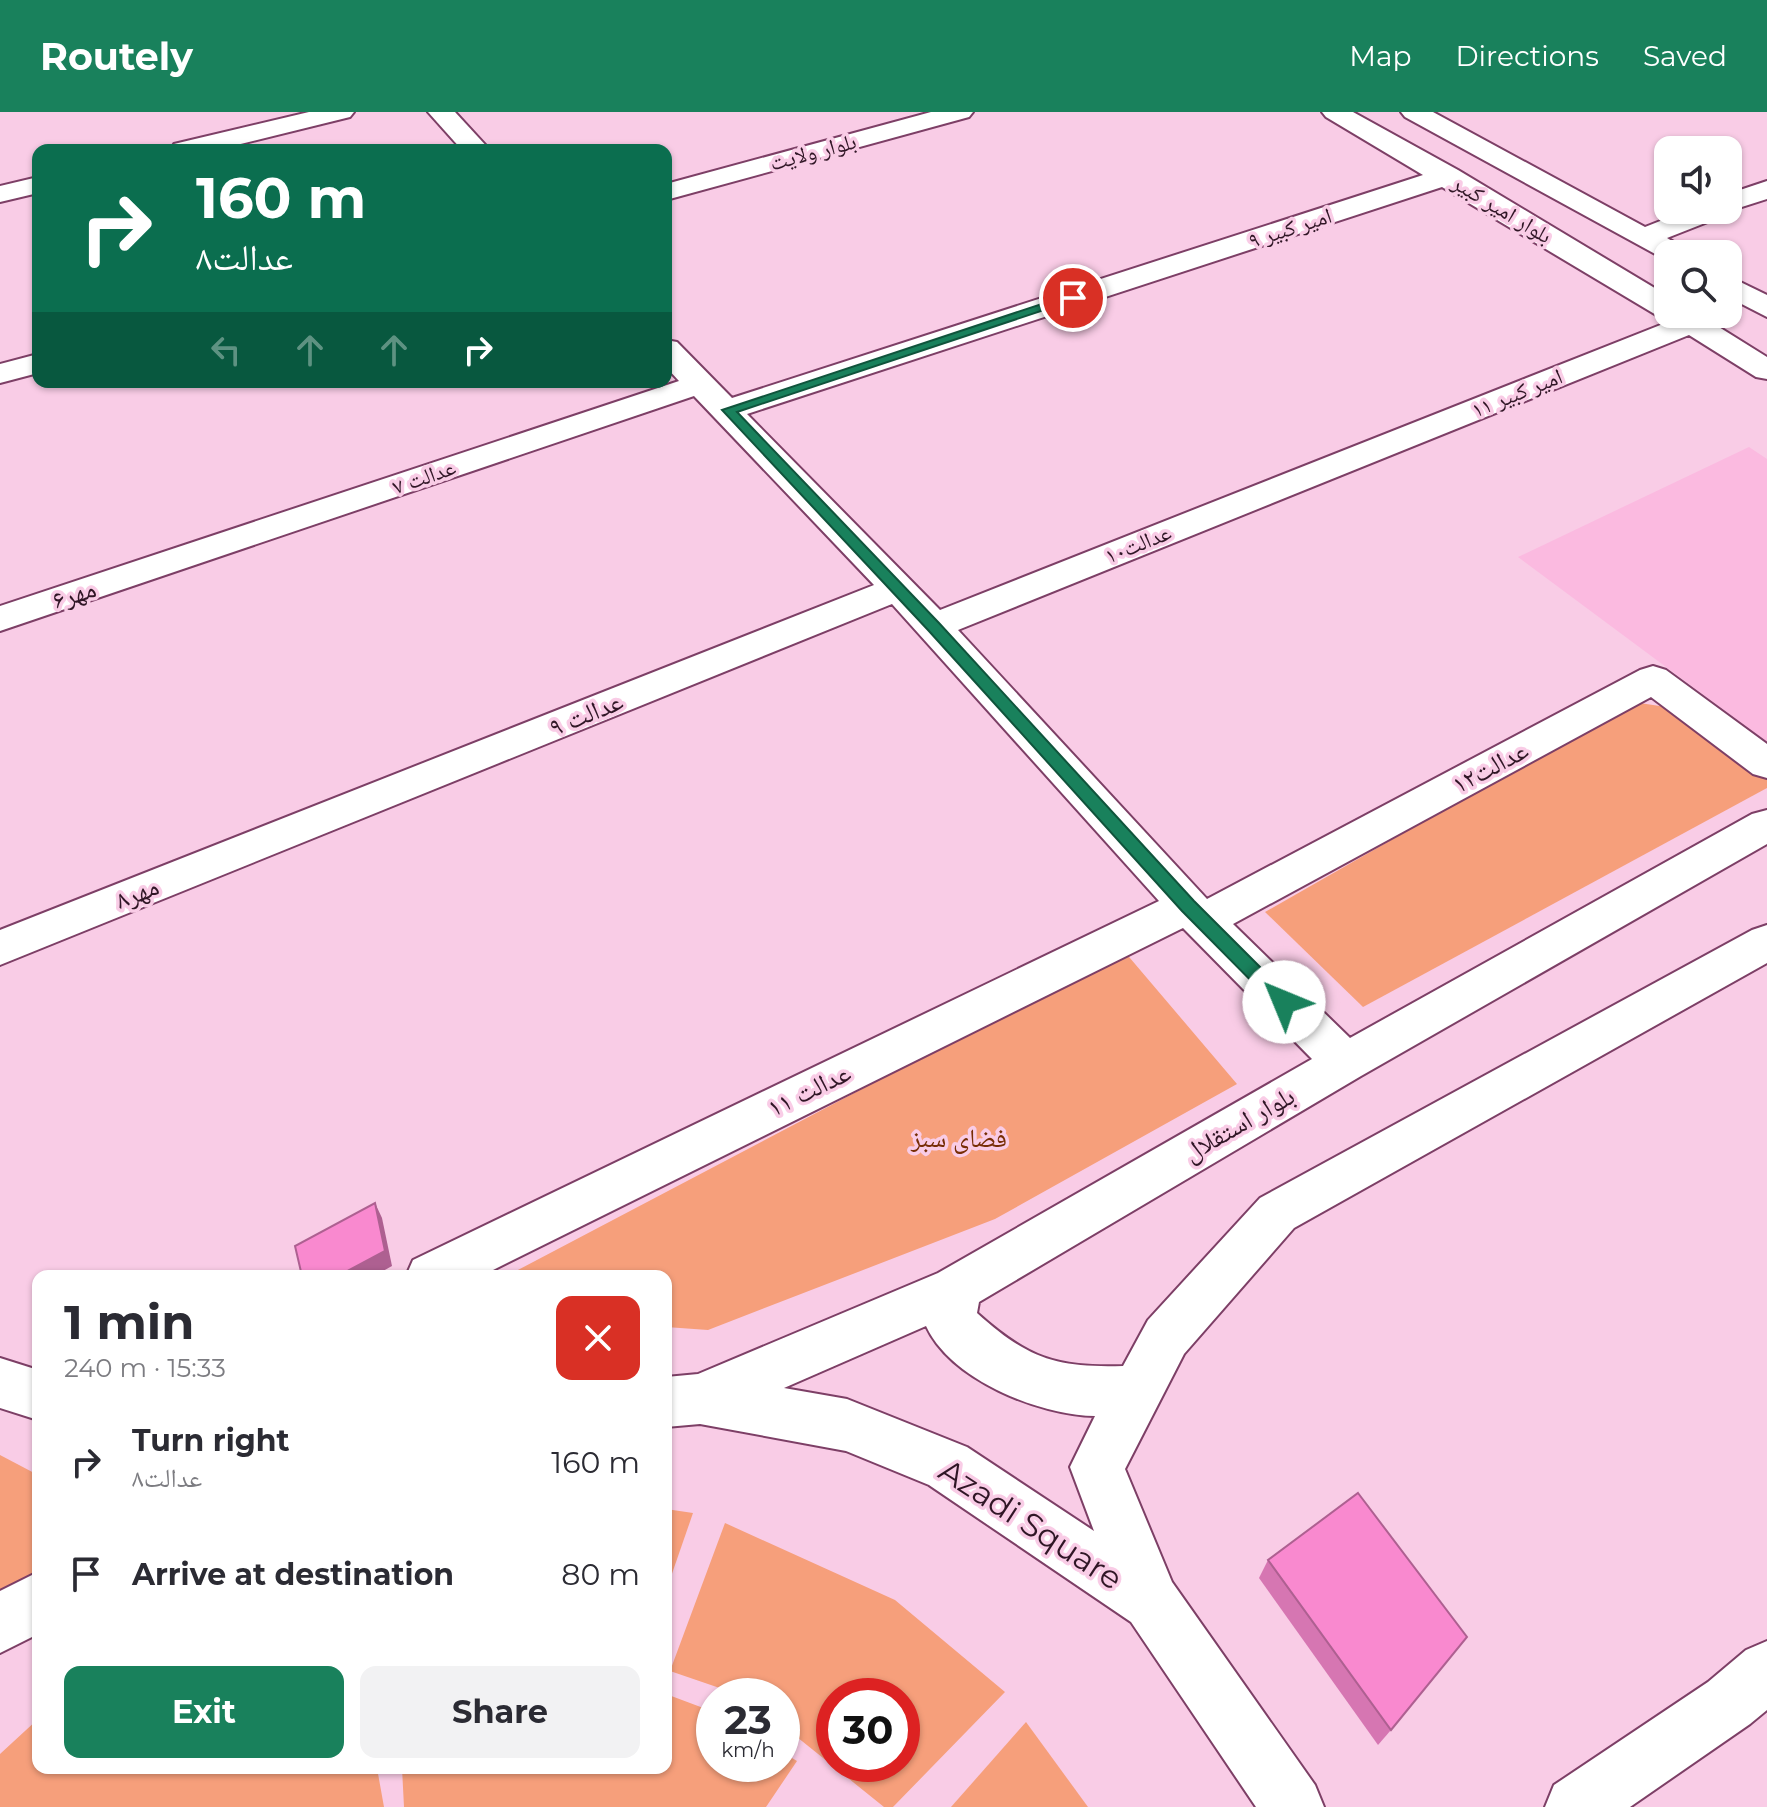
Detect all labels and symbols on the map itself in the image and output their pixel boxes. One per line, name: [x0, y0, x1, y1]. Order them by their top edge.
street label: بلوار ولایت: [767, 128, 859, 176]
street label: بلوار امیر کبیر: [1446, 168, 1557, 249]
street label: امیر کبیر ۹: [1245, 202, 1335, 254]
pin: [1039, 264, 1107, 332]
street label: امیر کبیر ۱۱: [1468, 363, 1566, 423]
street label: عدالت ۷: [389, 454, 459, 500]
street label: عدالت۱۰: [1101, 519, 1175, 569]
street label: مهر۶: [48, 572, 100, 616]
street label: عدالت ۹: [544, 685, 628, 743]
street label: عدالت۱۲: [1446, 734, 1534, 800]
street label: مهر۸: [111, 870, 163, 916]
position arrow: [1242, 960, 1326, 1044]
street label: عدالت ۱۱: [762, 1056, 856, 1124]
street label: بلوار استقلال: [1178, 1079, 1300, 1169]
park label: فضای سبز: [910, 1122, 1007, 1154]
street label: Azadi Square: [932, 1450, 1130, 1598]
speed limit sign: 30: [816, 1678, 920, 1782]

